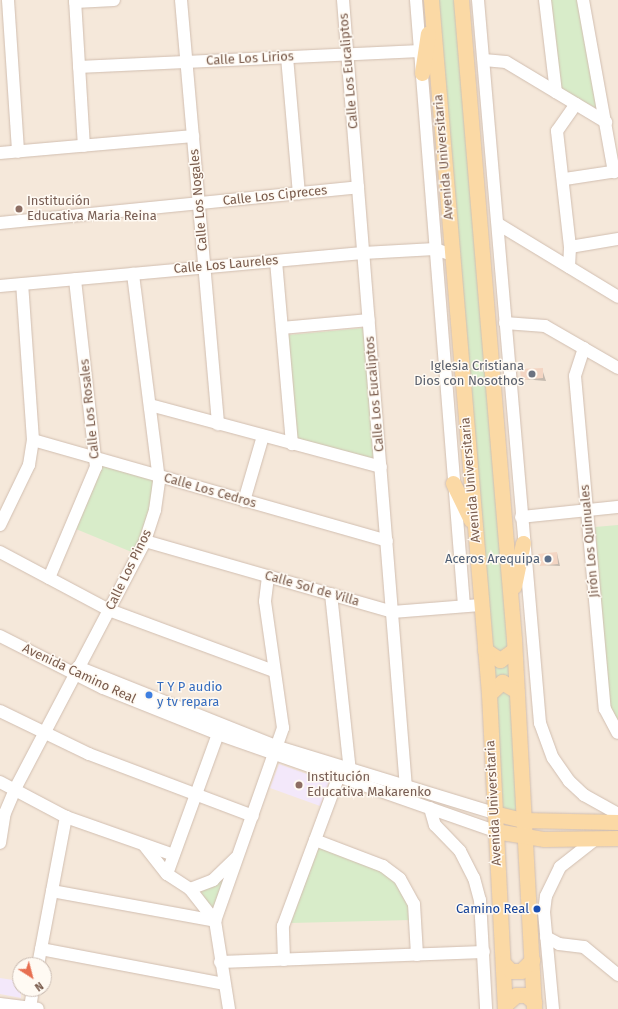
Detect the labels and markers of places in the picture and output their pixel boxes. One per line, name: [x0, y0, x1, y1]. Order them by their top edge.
place label: Institución Educativa Maria Reina: [27, 194, 157, 225]
marker: Institución Educativa Maria Reina: [14, 204, 24, 214]
place label: Iglesia Cristiana Dios con Nosothos: [414, 359, 524, 390]
marker: Iglesia Cristiana Dios con Nosothos: [527, 369, 537, 379]
place label: Aceros Arequipa: [445, 551, 540, 567]
marker: Aceros Arequipa: [543, 554, 553, 564]
place label: T Y P audio y tv repara: [157, 680, 222, 711]
marker: T Y P audio y tv repara: [144, 690, 154, 700]
place label: Institución Educativa Makarenko: [307, 770, 431, 801]
marker: Institución Educativa Makarenko: [294, 780, 304, 790]
place label: Camino Real: [456, 901, 529, 917]
marker: Camino Real: [532, 904, 542, 914]

